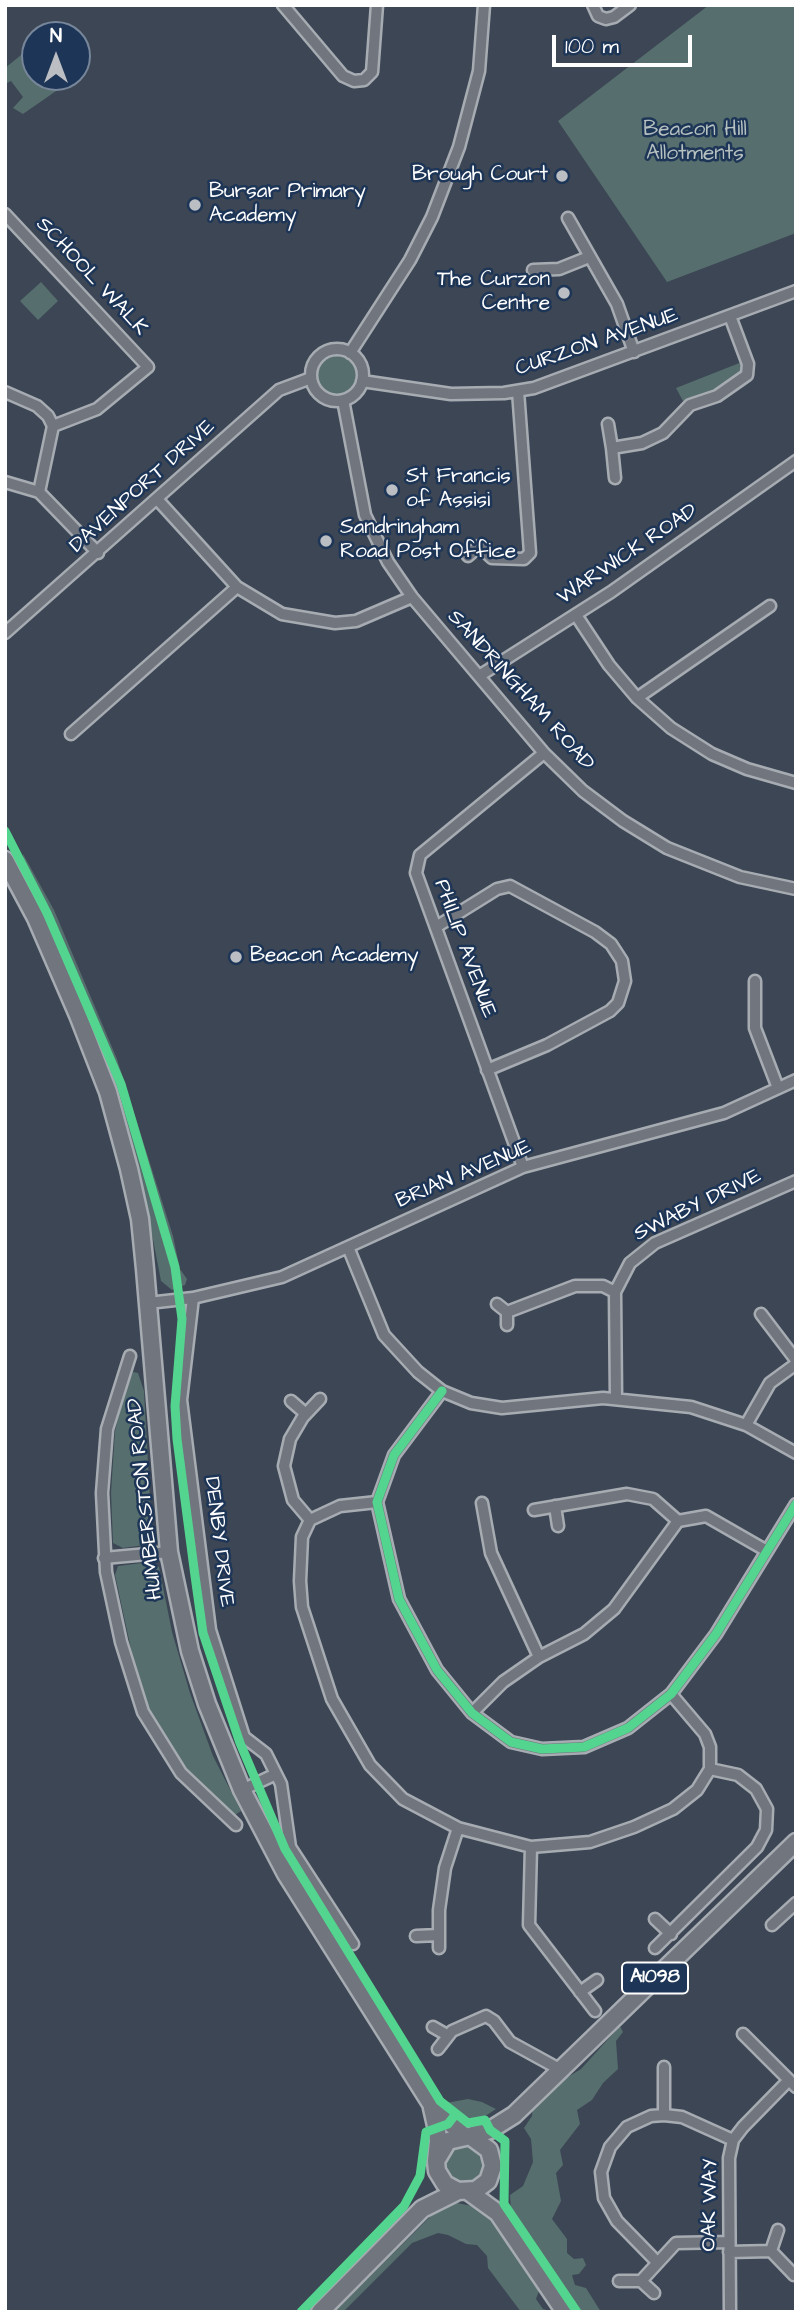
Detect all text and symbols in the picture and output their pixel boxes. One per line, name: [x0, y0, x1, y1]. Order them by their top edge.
north arrow: [21, 21, 91, 91]
scale bar: [556, 21, 696, 65]
text: N: [50, 23, 62, 50]
text: 100 m: [565, 32, 619, 61]
park label: Beacon Hill Allotments: [643, 118, 747, 168]
place label: Brough Court: [412, 163, 548, 189]
marker: Brough Court: [554, 168, 570, 184]
place label: Bursar Primary Academy: [209, 180, 366, 230]
marker: Bursar Primary Academy: [187, 197, 203, 213]
street label: SCHOOL WALK: [30, 213, 152, 341]
place label: The Curzon Centre: [437, 268, 550, 318]
marker: The Curzon Centre: [556, 285, 572, 301]
street label: CURZON AVENUE: [512, 303, 682, 383]
street label: DAVENPORT DRIVE: [65, 415, 221, 559]
place label: St Francis of Assisi: [406, 465, 511, 515]
marker: St Francis of Assisi: [384, 482, 400, 498]
street label: WARWICK ROAD: [553, 499, 703, 611]
place label: Sandringham Road Post Office: [340, 516, 516, 566]
marker: Sandringham Road Post Office: [318, 533, 334, 549]
street label: SANDRINGHAM ROAD: [441, 605, 599, 777]
street label: PHILIP AVENUE: [427, 876, 501, 1022]
place label: Beacon Academy: [250, 944, 418, 970]
marker: Beacon Academy: [228, 949, 244, 965]
street label: BRIAN AVENUE: [393, 1135, 535, 1215]
street label: SWABY DRIVE: [630, 1164, 766, 1248]
street label: HUMBERSTON ROAD: [123, 1397, 169, 1601]
street label: DENBY DRIVE: [198, 1475, 238, 1609]
road number: A1098: [622, 1962, 688, 1994]
street label: OAK WAY: [698, 2158, 724, 2252]

